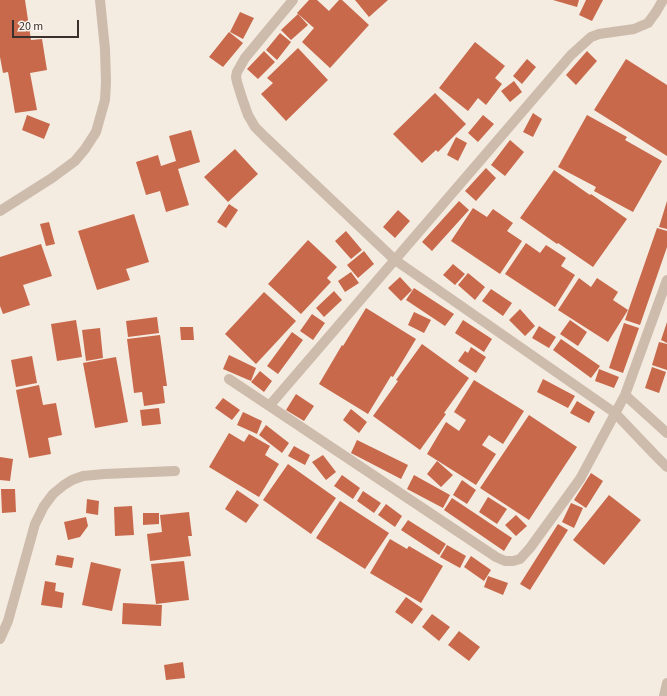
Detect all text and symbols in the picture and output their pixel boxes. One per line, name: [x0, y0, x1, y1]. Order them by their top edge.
scale bar: [14, 12, 81, 38]
text: 20 m: [19, 18, 43, 35]

